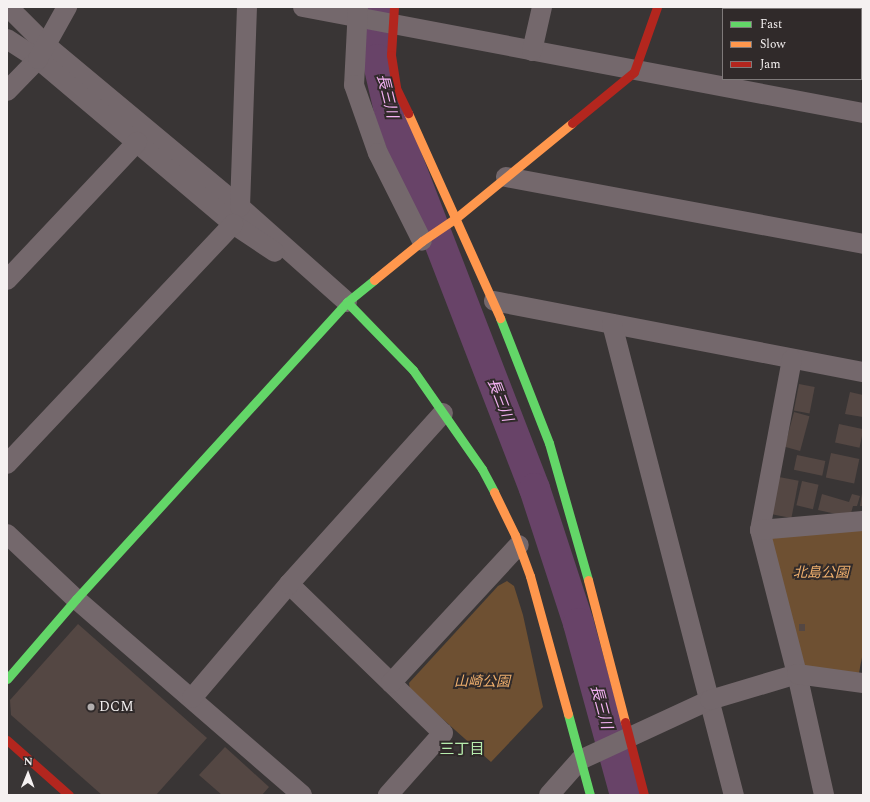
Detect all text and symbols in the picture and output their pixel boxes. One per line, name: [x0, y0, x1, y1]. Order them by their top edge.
legend: [722, 8, 862, 80]
text: Fast: [760, 15, 782, 34]
text: Slow: [760, 35, 785, 54]
text: Jam: [760, 55, 781, 74]
water label: 長三川: [373, 72, 401, 120]
water label: 長三川: [484, 376, 516, 424]
park label: 北島公園: [793, 565, 849, 581]
park label: 山崎公園: [454, 674, 510, 690]
water label: 長三川: [586, 683, 616, 731]
place label: DCM: [99, 699, 134, 715]
marker: DCM: [86, 702, 96, 712]
district label: 三丁目: [440, 741, 484, 759]
text: N: [24, 753, 33, 770]
north arrow: [8, 754, 48, 794]

